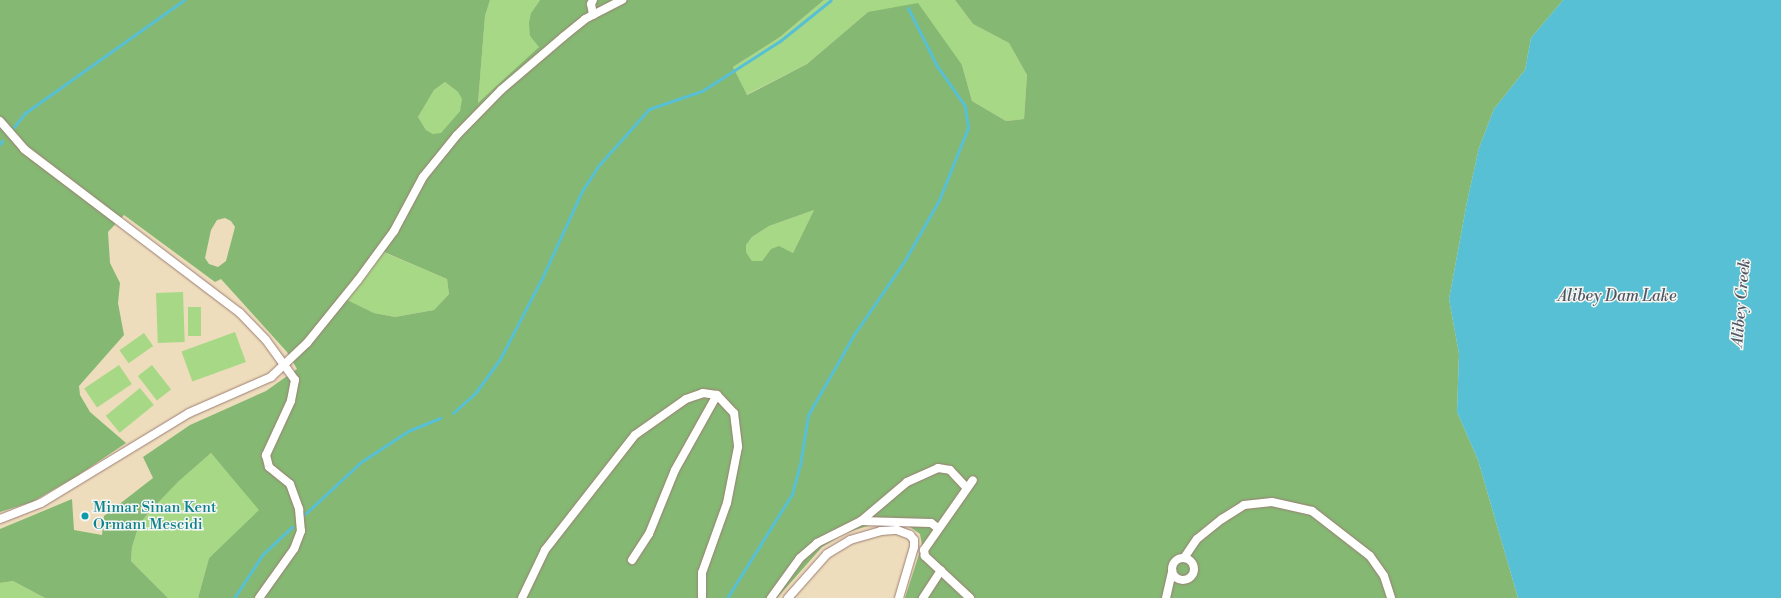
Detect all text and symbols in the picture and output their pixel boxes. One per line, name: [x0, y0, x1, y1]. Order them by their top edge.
water label: Alibey Creek: [1728, 258, 1754, 348]
water label: Alibey Dam Lake: [1558, 286, 1676, 306]
place label: Mimar Sinan Kent Ormanı Mescidi: [93, 498, 216, 533]
marker: Mimar Sinan Kent Ormanı Mescidi: [80, 511, 90, 521]

